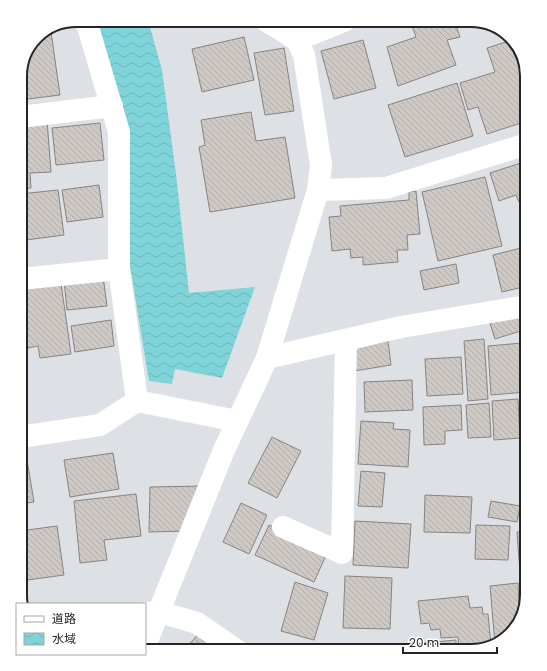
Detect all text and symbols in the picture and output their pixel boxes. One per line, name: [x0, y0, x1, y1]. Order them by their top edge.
legend: [16, 603, 146, 655]
text: 道路: [52, 610, 76, 627]
scale bar: [403, 629, 497, 655]
text: 水域: [52, 630, 76, 647]
text: 20 m: [409, 634, 439, 651]

